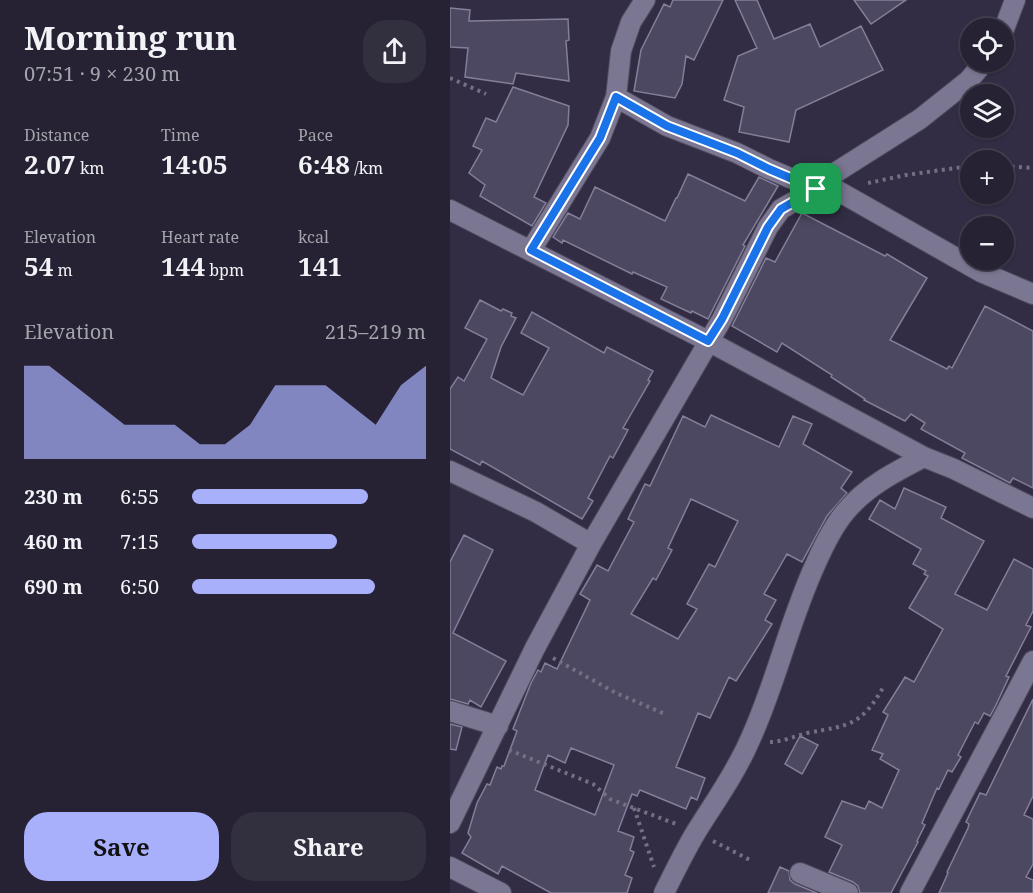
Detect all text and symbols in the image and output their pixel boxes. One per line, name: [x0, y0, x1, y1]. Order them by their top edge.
text: Morning run: [24, 15, 237, 60]
map controls: [960, 18, 1014, 270]
button: locate: [960, 18, 1014, 72]
button: share: [363, 20, 426, 83]
text: 07:51 · 9 × 230 m: [24, 60, 180, 87]
button: layers: [960, 84, 1014, 138]
text: Distance: [24, 124, 89, 146]
text: Time: [161, 124, 200, 146]
text: Pace: [298, 124, 333, 146]
text: 2.07: [24, 146, 76, 182]
text: 14:05: [161, 146, 228, 182]
text: 6:48: [298, 146, 350, 182]
button: +: [960, 150, 1014, 204]
text: km: [76, 157, 104, 179]
text: /km: [350, 157, 383, 179]
pin: [790, 163, 841, 214]
icon: arrive: [799, 172, 832, 205]
button: −: [960, 216, 1014, 270]
text: Elevation: [24, 226, 96, 248]
text: Heart rate: [161, 226, 239, 248]
text: kcal: [298, 226, 329, 248]
text: 54: [24, 248, 53, 284]
text: 144: [161, 248, 205, 284]
text: 141: [298, 248, 342, 284]
text: m: [53, 259, 73, 281]
text: bpm: [205, 259, 244, 281]
text: Elevation: [24, 318, 114, 345]
text: 215–219 m: [325, 318, 426, 345]
text: 230 m: [24, 483, 83, 510]
text: 6:55: [120, 483, 159, 510]
text: 460 m: [24, 528, 83, 555]
text: 7:15: [120, 528, 159, 555]
text: 690 m: [24, 573, 83, 600]
text: 6:50: [120, 573, 159, 600]
button: Save: [24, 812, 219, 881]
button: Share: [231, 812, 426, 881]

